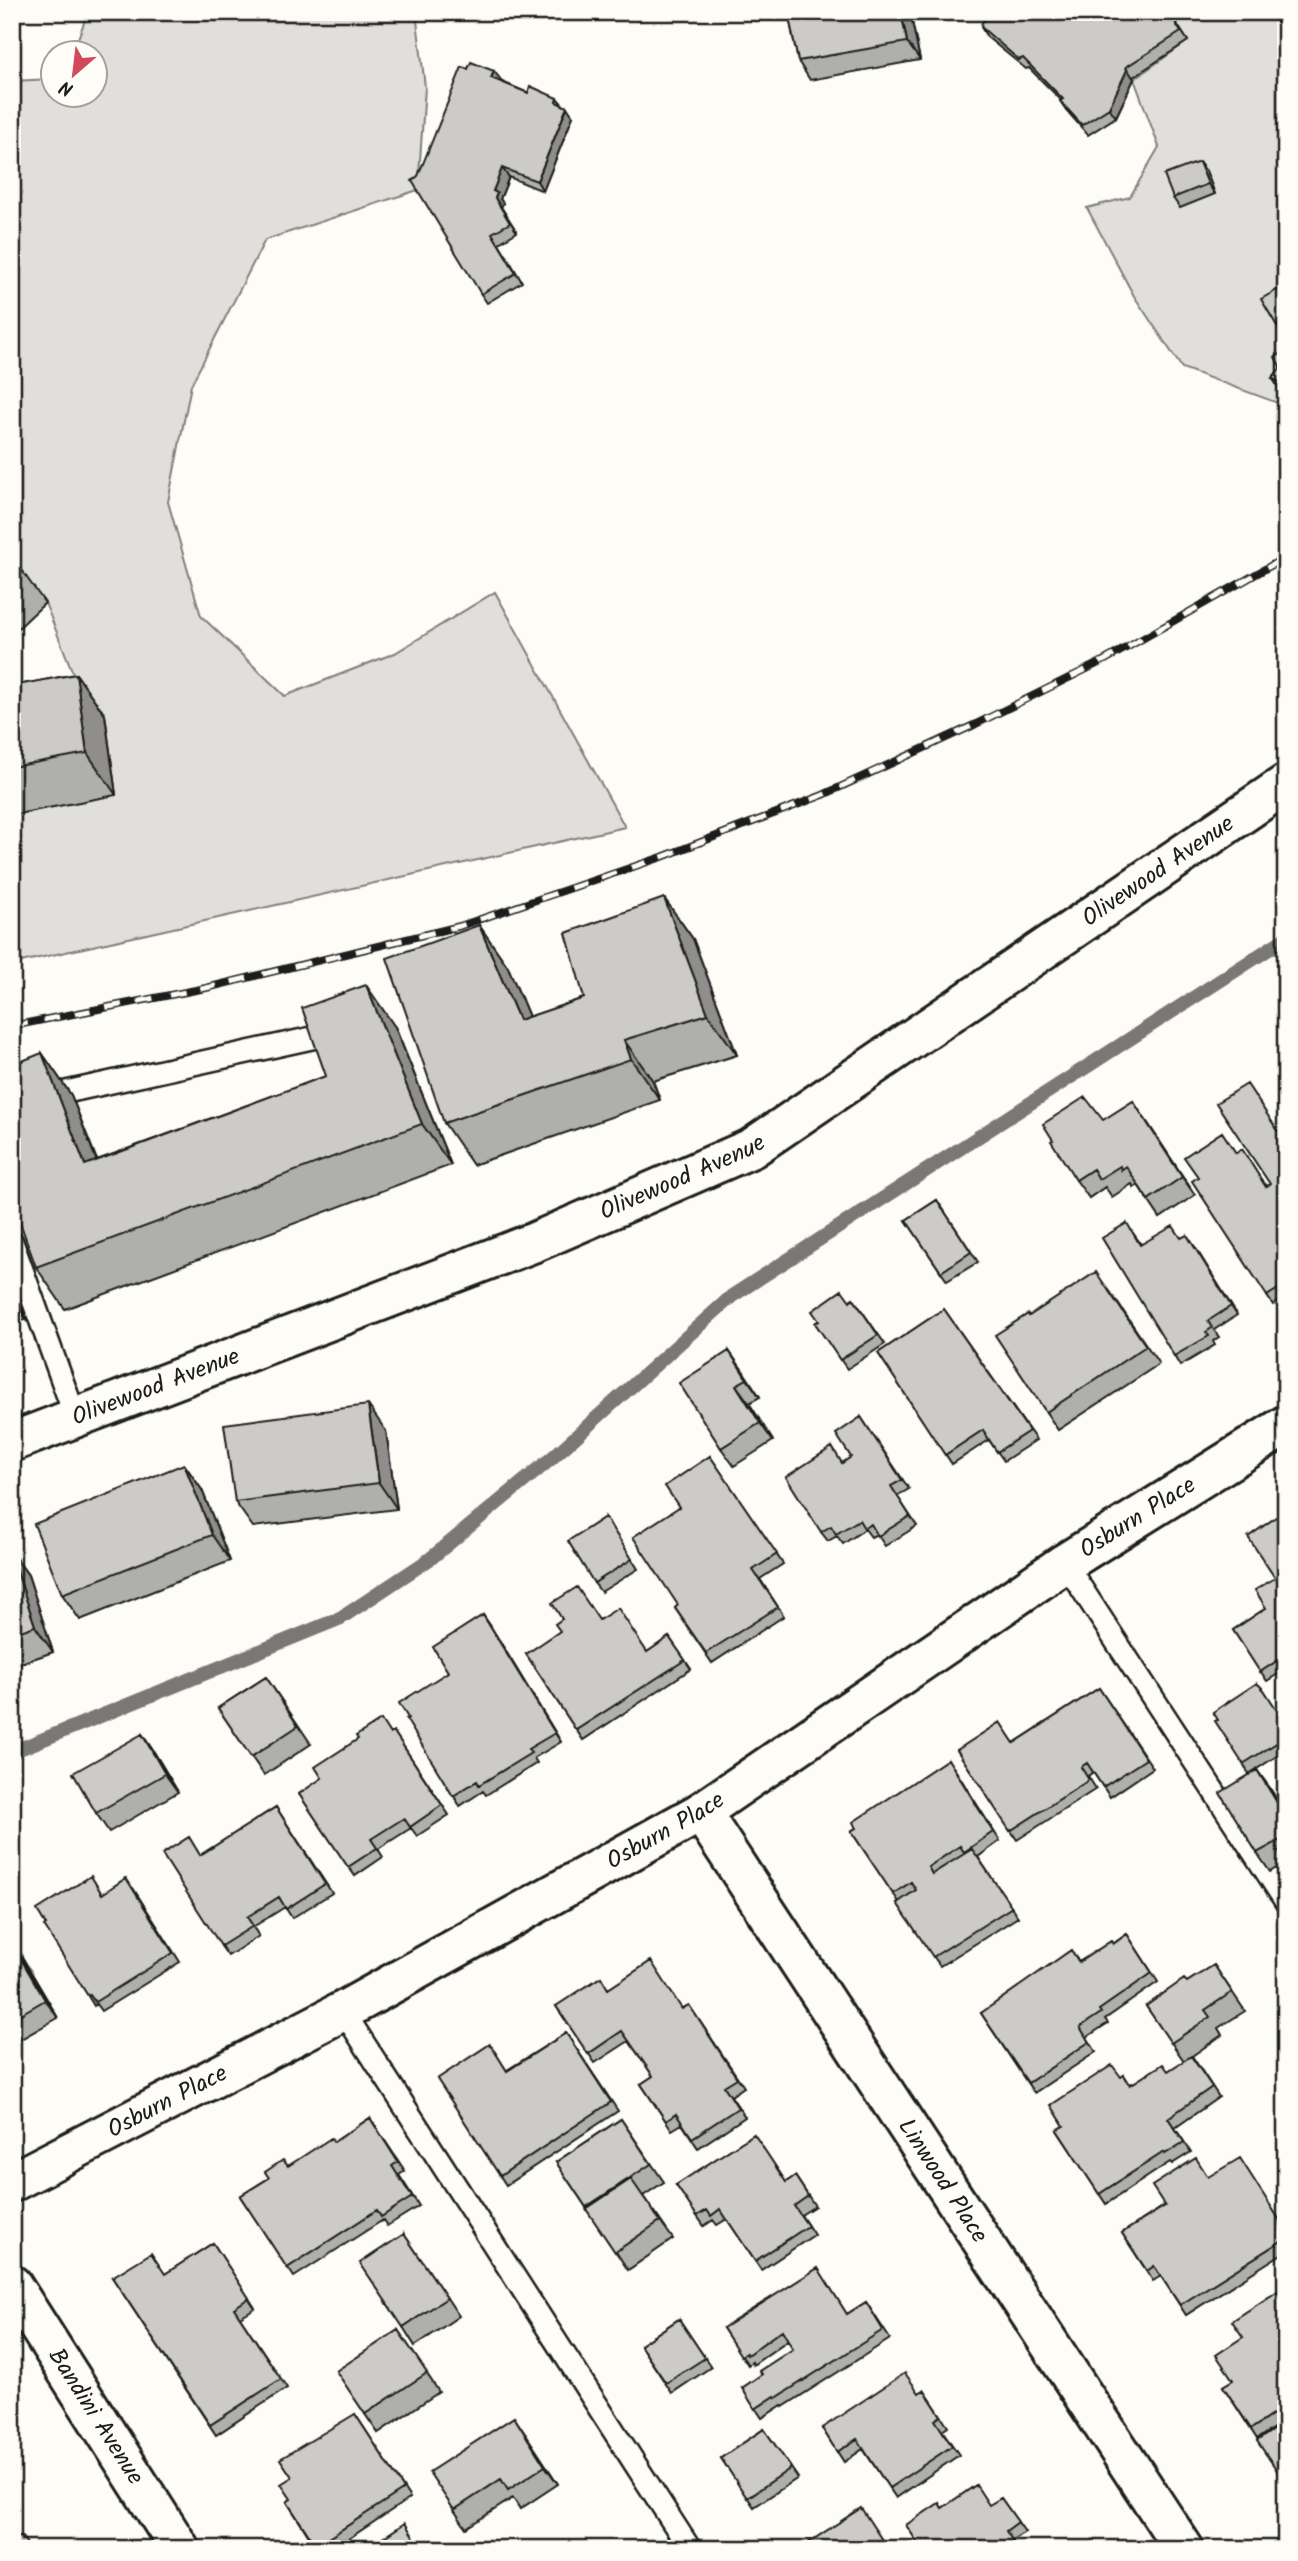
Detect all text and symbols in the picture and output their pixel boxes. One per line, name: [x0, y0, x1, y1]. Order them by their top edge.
north arrow: [38, 38, 108, 108]
text: N: [55, 71, 79, 103]
street label: Olivewood Avenue: [1074, 805, 1243, 937]
street label: Olivewood Avenue: [594, 1124, 774, 1231]
street label: Olivewood Avenue: [66, 1337, 246, 1437]
street label: Osburn Place: [1072, 1466, 1204, 1569]
street label: Osburn Place: [599, 1781, 733, 1880]
street label: Osburn Place: [100, 2054, 235, 2149]
street label: Linwood Place: [887, 2110, 998, 2251]
street label: Bandini Avenue: [37, 2340, 154, 2493]

